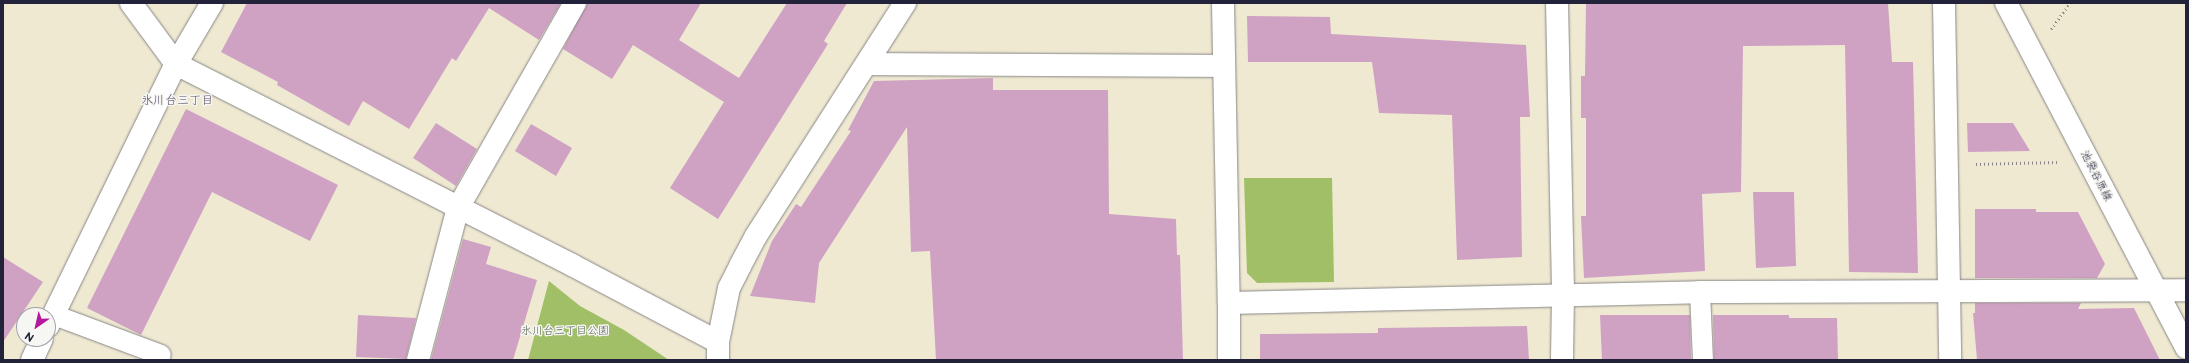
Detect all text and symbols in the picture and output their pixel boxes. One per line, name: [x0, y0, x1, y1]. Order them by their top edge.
district label: 氷川台三丁目: [141, 94, 213, 108]
street label: 池袋谷原線: [2078, 149, 2114, 203]
north arrow: [16, 307, 56, 347]
park label: 氷川台三丁目公園: [521, 324, 609, 338]
text: N: [23, 329, 37, 344]

